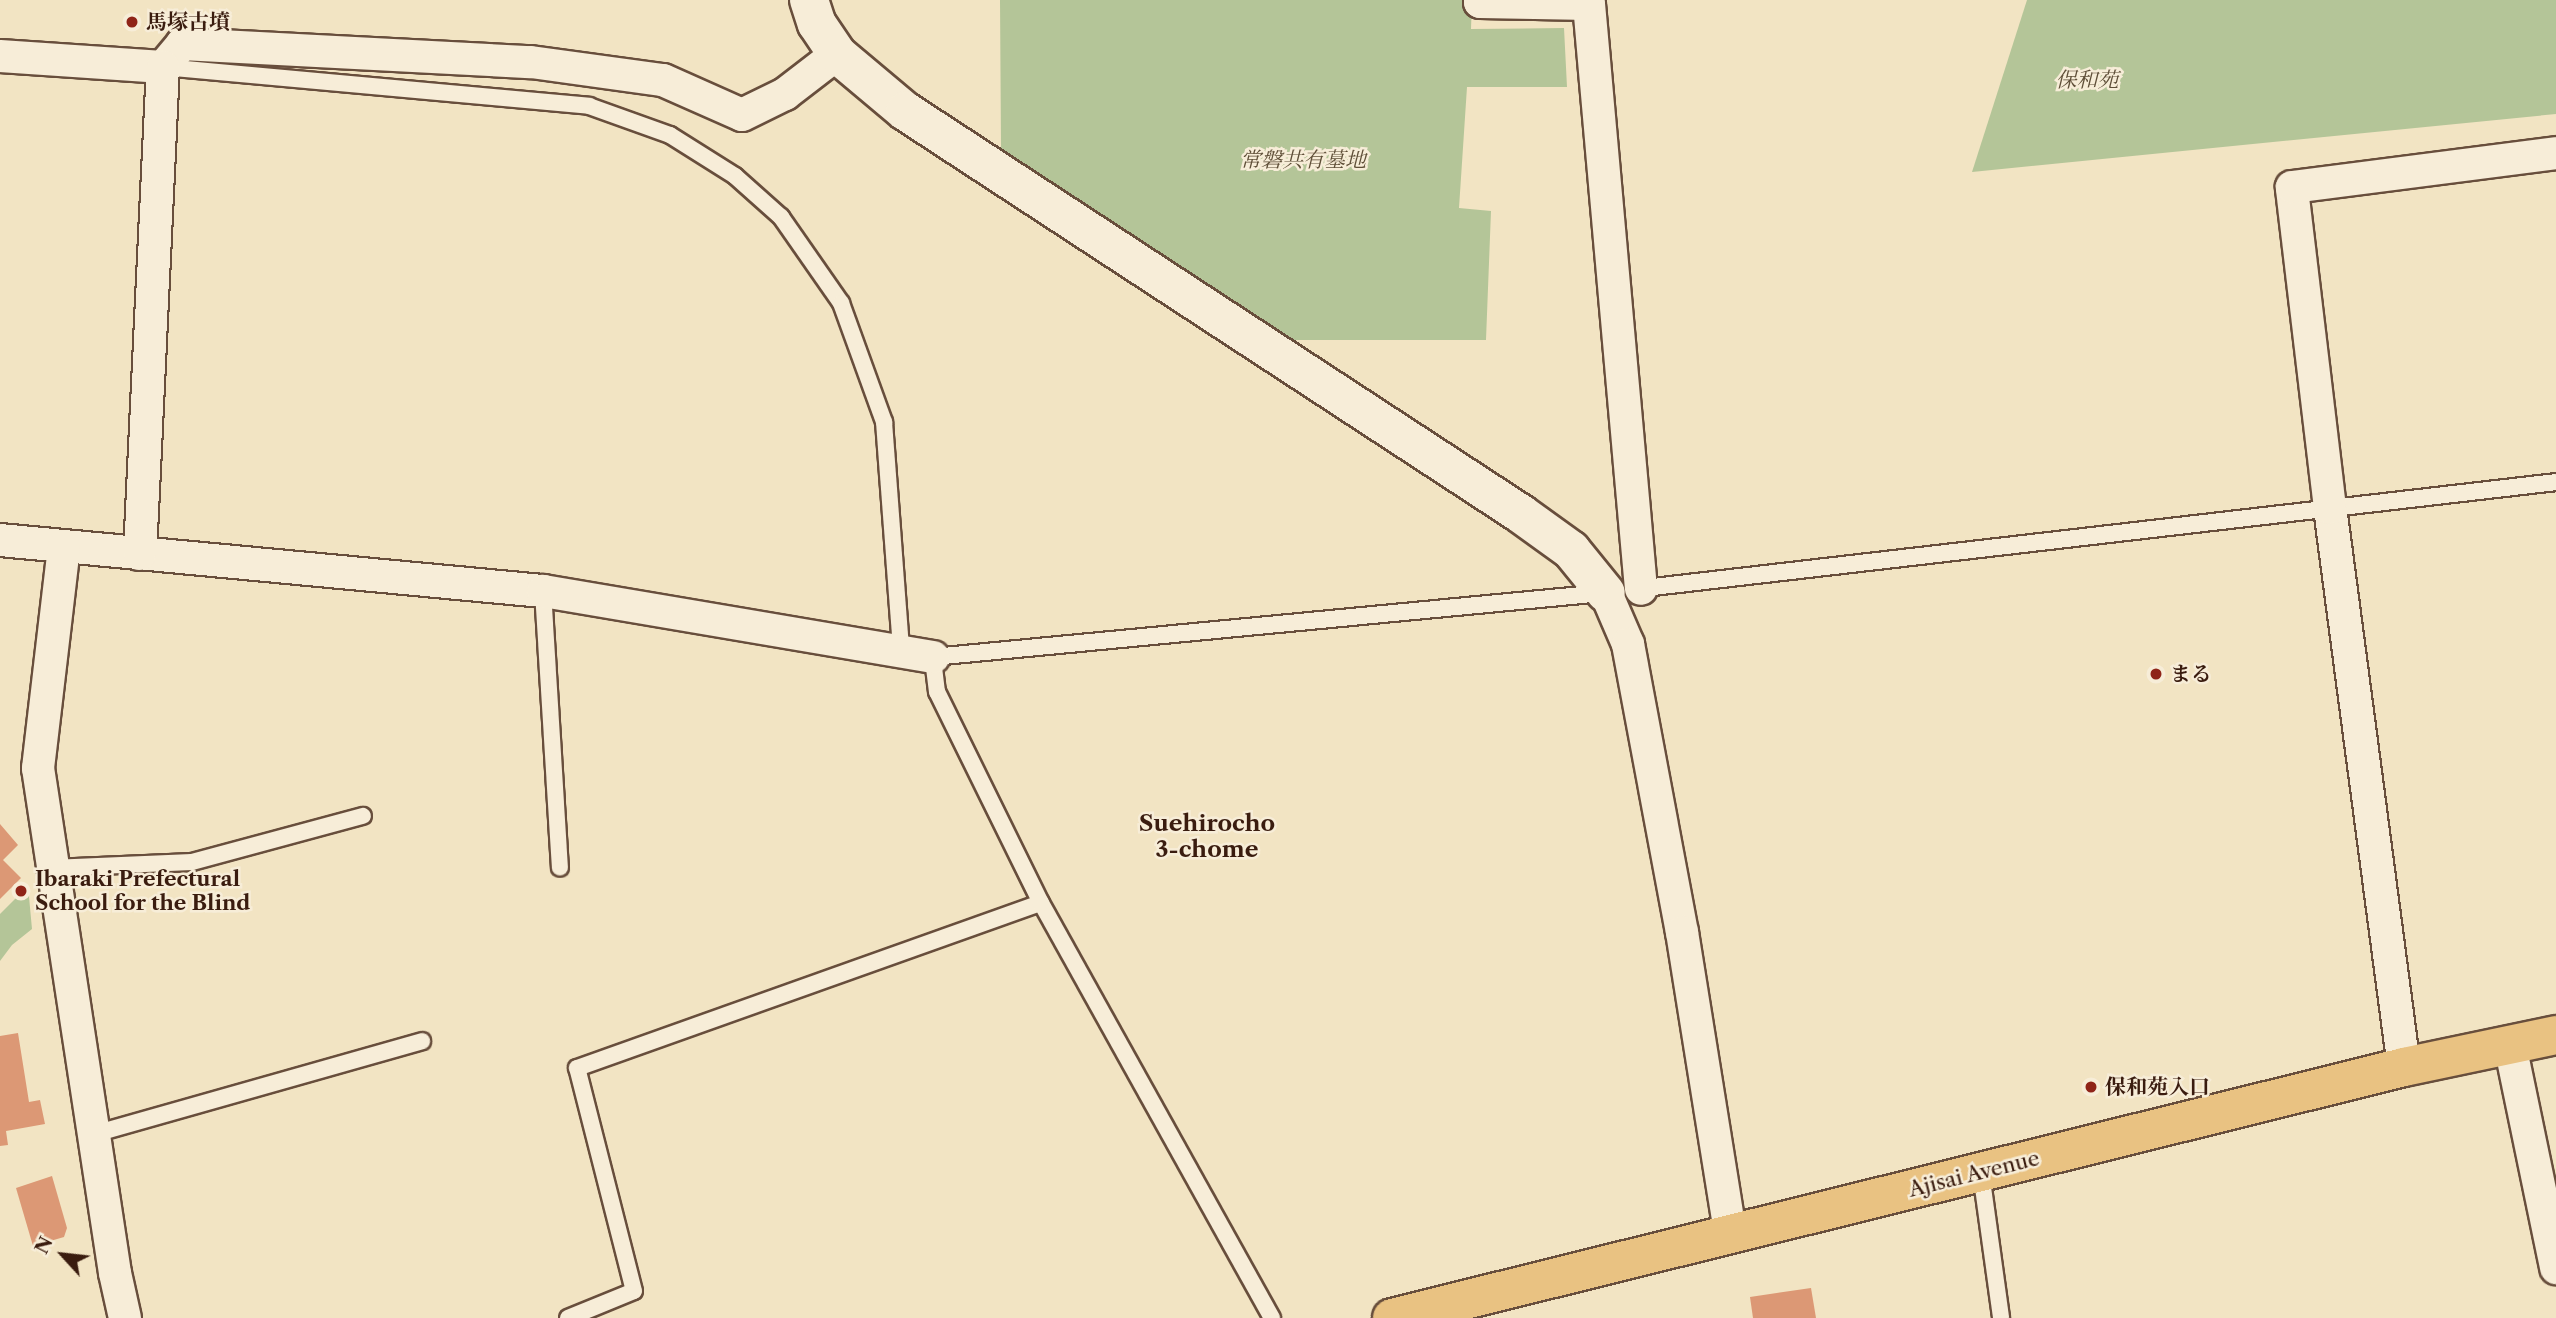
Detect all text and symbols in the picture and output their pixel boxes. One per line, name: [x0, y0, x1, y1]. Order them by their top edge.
place label: 馬塚古墳: [146, 9, 230, 35]
marker: 馬塚古墳: [124, 14, 140, 30]
park label: 保和苑: [2056, 67, 2118, 93]
park label: 常磐共有墓地: [1240, 147, 1366, 173]
place label: まる: [2170, 661, 2212, 687]
marker: まる: [2148, 666, 2164, 682]
district label: Suehirocho 3-chome: [1139, 809, 1275, 863]
place label: Ibaraki Prefectural School for the Blind: [35, 866, 251, 916]
marker: Ibaraki Prefectural School for the Blind: [13, 883, 29, 899]
place label: 保和苑入口: [2105, 1074, 2210, 1100]
marker: 保和苑入口: [2083, 1079, 2099, 1095]
street label: Ajisai Avenue: [1906, 1145, 2042, 1203]
north arrow: [28, 1220, 98, 1290]
text: N: [30, 1233, 58, 1258]

